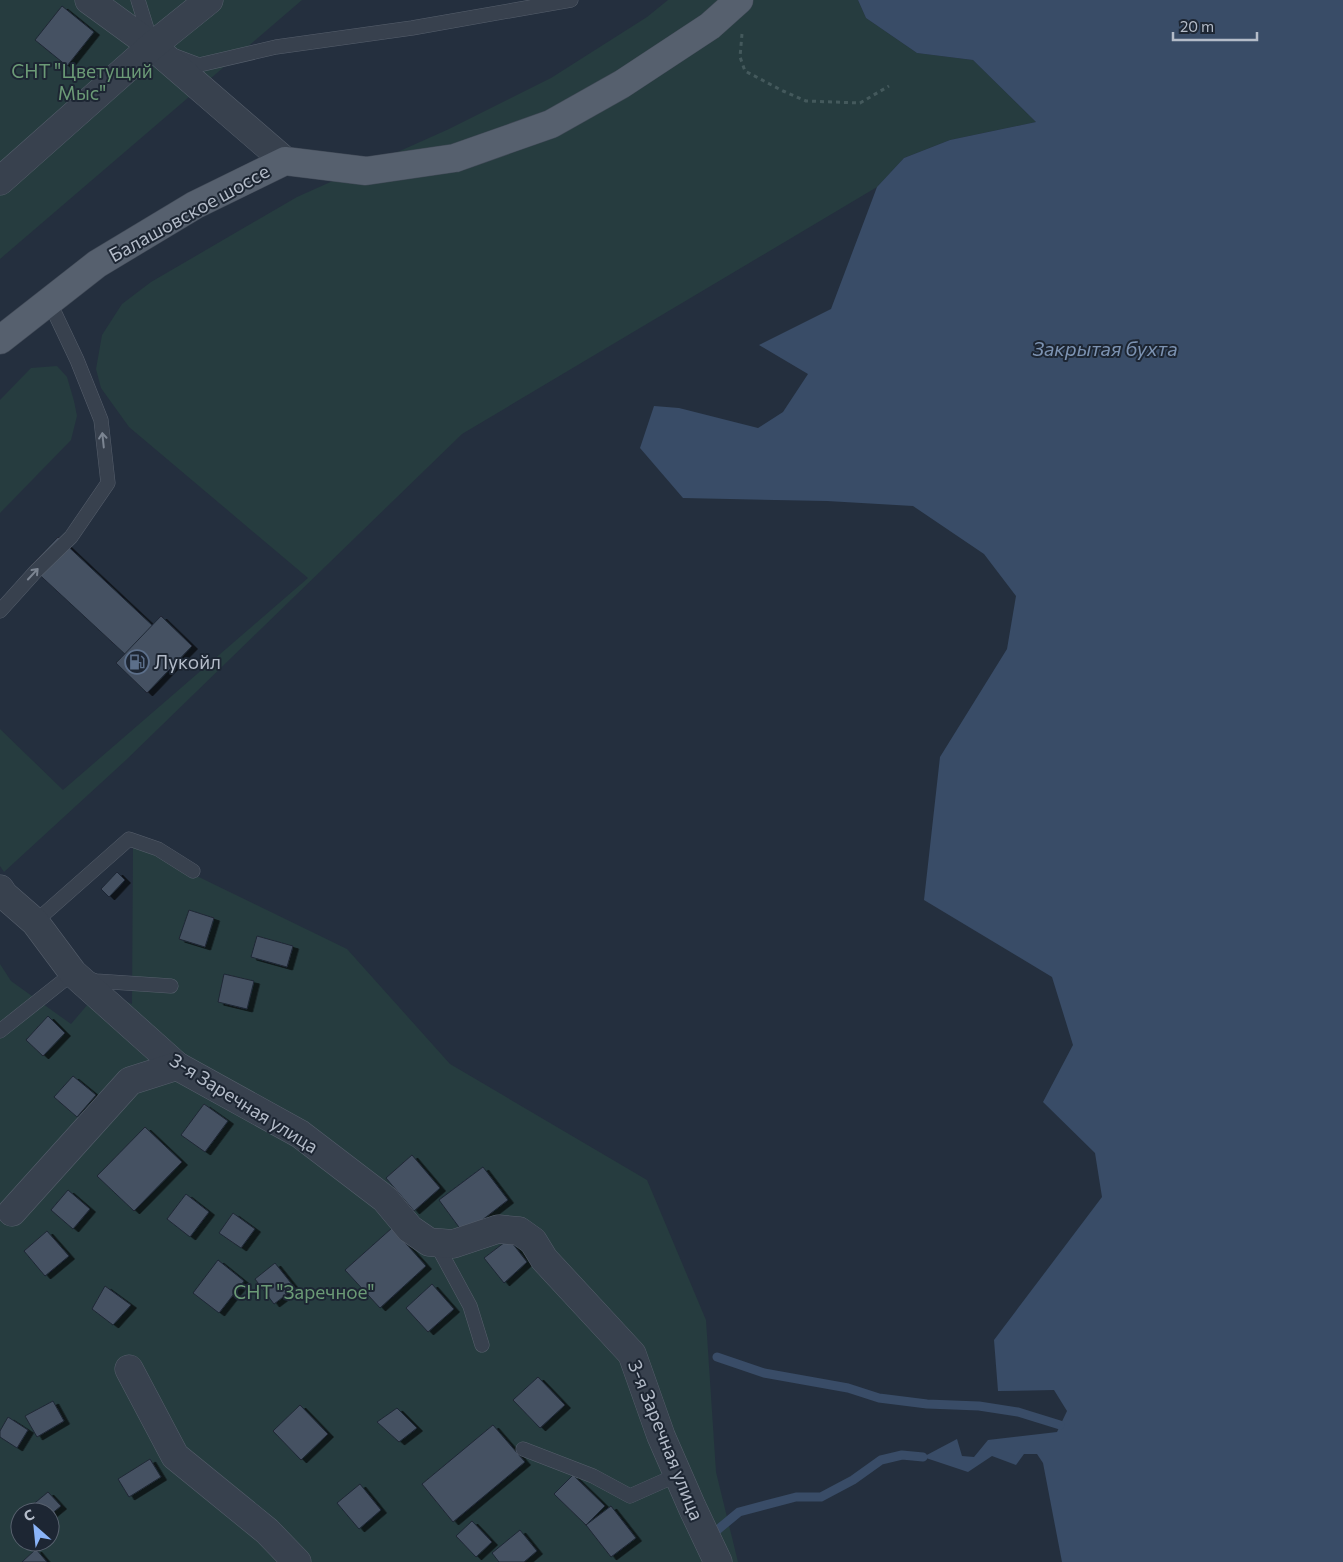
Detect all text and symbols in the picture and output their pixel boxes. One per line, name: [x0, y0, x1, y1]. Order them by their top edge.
scale bar: [1173, 10, 1257, 42]
text: 20 m: [1180, 17, 1214, 35]
park label: СНТ "Цветущий Мыс": [11, 59, 153, 104]
street label: Балашовское шоссе: [105, 159, 273, 266]
water label: Закрытая бухта: [1032, 336, 1178, 360]
one-way arrow: [98, 432, 108, 448]
one-way arrow: [27, 568, 39, 581]
fuel station icon: Лукойл: [124, 649, 150, 675]
place label: Лукойл: [154, 650, 221, 673]
street label: 3-я Заречная улица: [166, 1048, 323, 1158]
park label: СНТ "Заречное": [233, 1280, 375, 1303]
street label: 3-я Заречная улица: [624, 1356, 709, 1523]
north arrow: [10, 1502, 60, 1552]
text: С: [21, 1505, 37, 1525]

